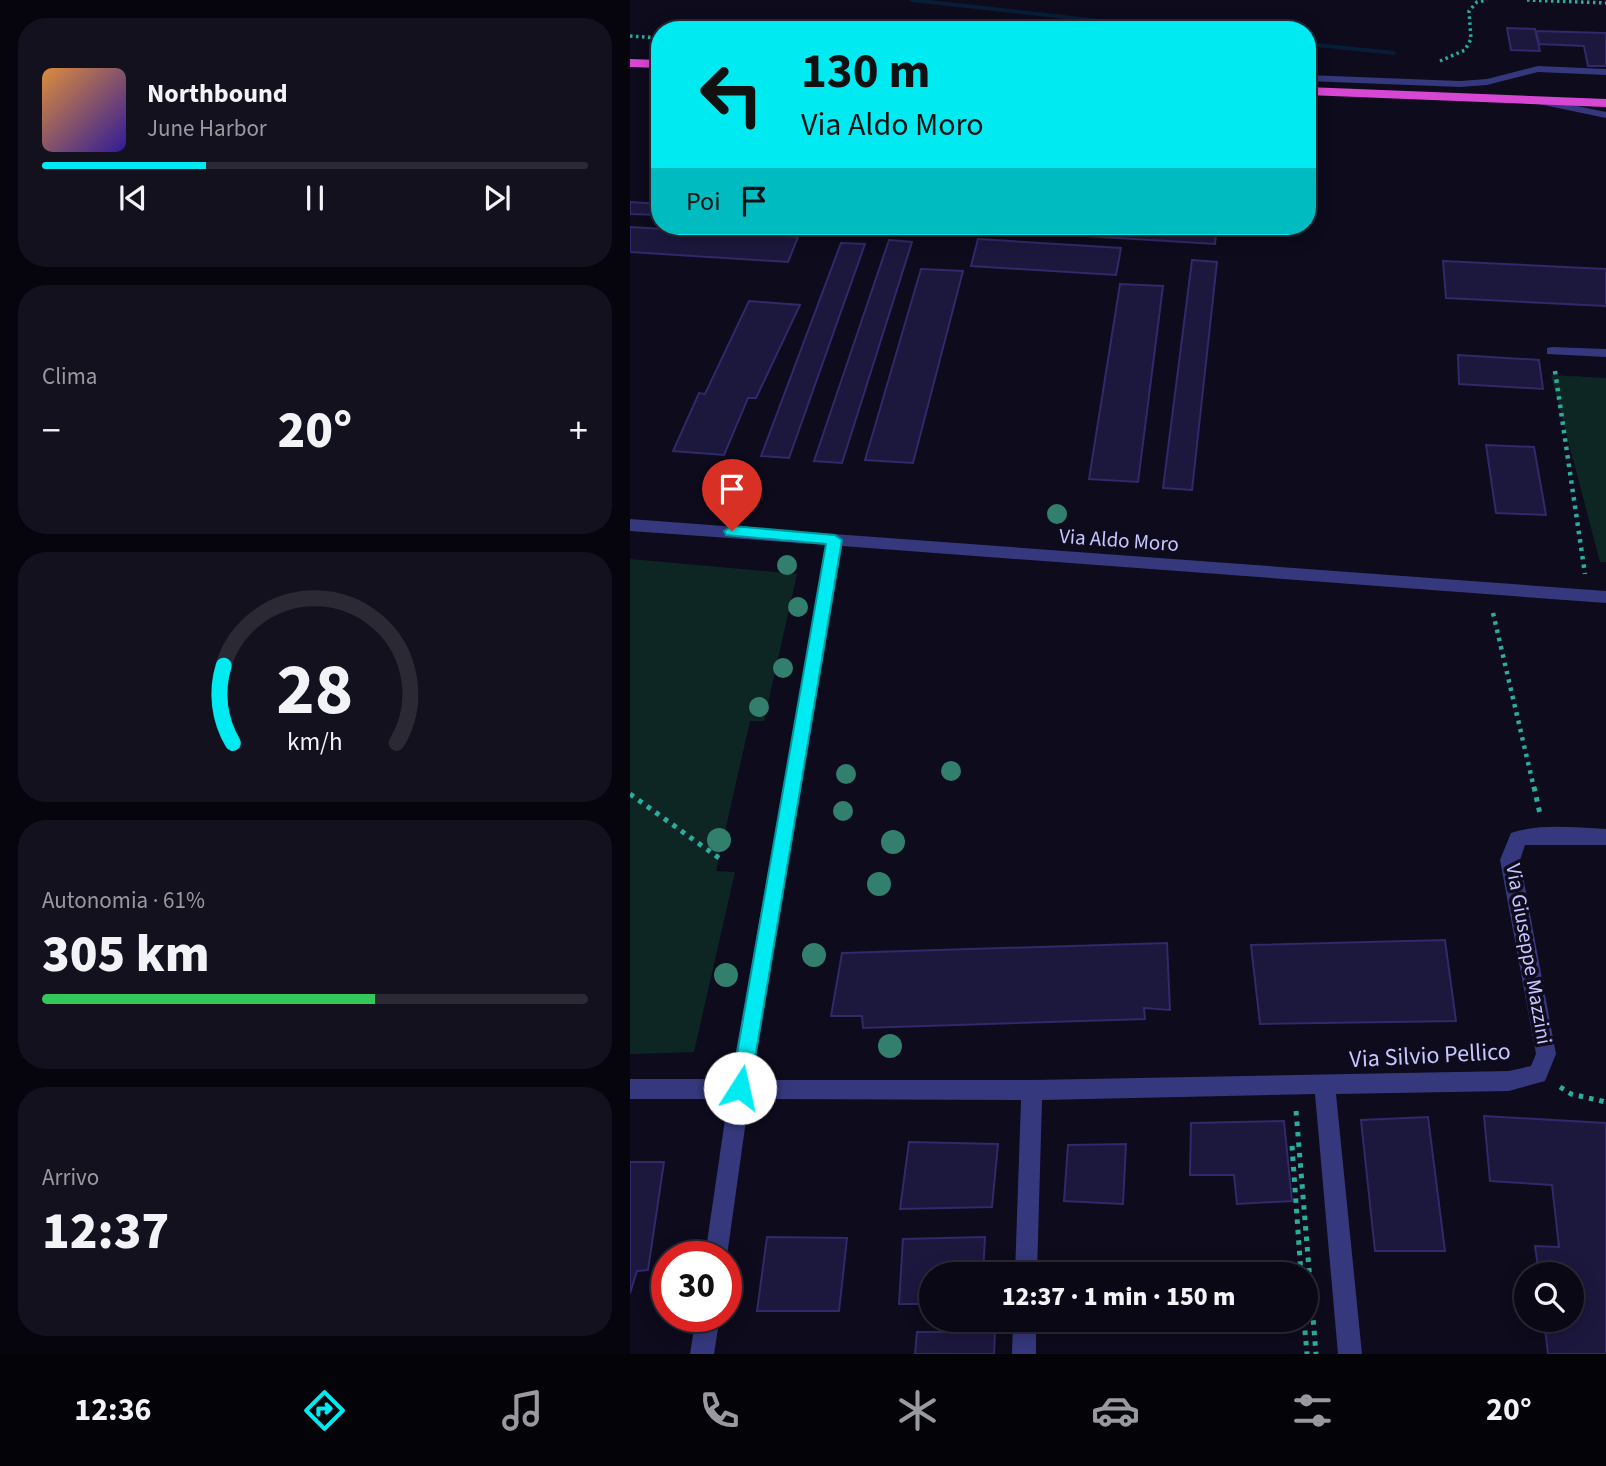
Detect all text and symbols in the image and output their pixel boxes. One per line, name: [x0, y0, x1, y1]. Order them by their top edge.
text: 130 m: [801, 37, 930, 107]
icon: left: [686, 49, 777, 140]
text: Northbound: [147, 75, 288, 112]
text: Via Aldo Moro: [801, 102, 984, 148]
text: June Harbor: [147, 112, 267, 145]
icon: previous: [114, 179, 152, 217]
icon: pause: [296, 179, 334, 217]
icon: next: [478, 179, 516, 217]
icon: arrive: [735, 182, 773, 220]
text: Poi: [686, 183, 721, 220]
text: Clima: [42, 360, 97, 393]
text: 20°: [278, 394, 352, 468]
text: −: [42, 404, 61, 458]
text: +: [569, 404, 588, 458]
pin: [702, 459, 762, 531]
icon: arrive: [713, 470, 751, 508]
street label: Via Aldo Moro: [1058, 521, 1180, 559]
text: 28: [277, 638, 353, 742]
text: km/h: [287, 724, 343, 760]
street label: Via Giuseppe Mazzini: [1498, 861, 1560, 1047]
text: Autonomia · 61%: [42, 884, 205, 917]
text: 305 km: [42, 918, 210, 992]
street label: Via Silvio Pellico: [1349, 1034, 1512, 1077]
position arrow: [703, 1051, 777, 1125]
text: Arrivo: [42, 1161, 99, 1194]
text: 12:37: [42, 1195, 169, 1269]
speed limit sign: 30: [651, 1241, 742, 1332]
map controls: [1514, 1262, 1584, 1332]
button: search: [1514, 1262, 1584, 1332]
text: 12:37 · 1 min · 150 m: [1002, 1278, 1235, 1315]
icon: directions: [300, 1386, 349, 1435]
icon: music: [498, 1386, 547, 1435]
icon: phone: [695, 1386, 744, 1435]
icon: climate: [893, 1386, 942, 1435]
icon: car: [1091, 1386, 1140, 1435]
icon: filters: [1288, 1386, 1337, 1435]
text: 12:36: [74, 1387, 152, 1433]
text: 20°: [1486, 1387, 1532, 1433]

